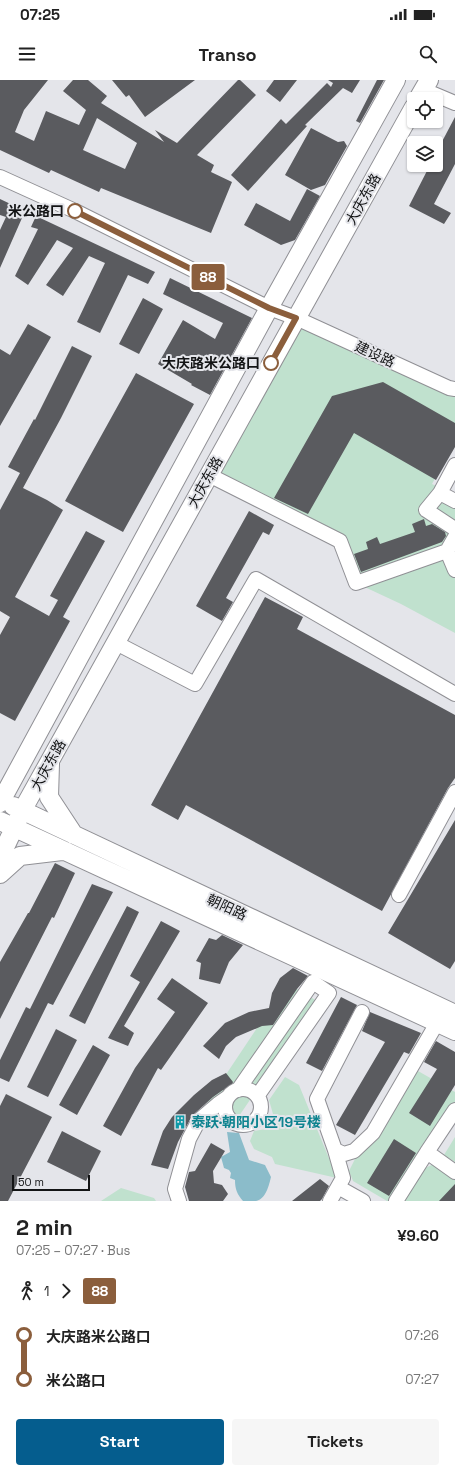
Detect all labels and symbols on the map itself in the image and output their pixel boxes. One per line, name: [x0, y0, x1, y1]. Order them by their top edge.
street label: 大庆东路: [342, 170, 384, 228]
place label: 米公路口: [8, 202, 64, 220]
marker: 米公路口: [67, 203, 83, 219]
line badge: 88: [190, 264, 226, 290]
street label: 建设路: [352, 337, 398, 371]
place label: 大庆路米公路口: [162, 354, 260, 372]
marker: 大庆路米公路口: [263, 355, 279, 371]
street label: 大庆东路: [184, 453, 226, 511]
street label: 大庆东路: [27, 736, 69, 794]
street label: 朝阳路: [204, 890, 250, 924]
place label: 泰跃·朝阳小区19号楼: [191, 1113, 321, 1131]
building icon: 泰跃·朝阳小区19号楼: [172, 1114, 188, 1130]
scale bar: [12, 1173, 90, 1192]

